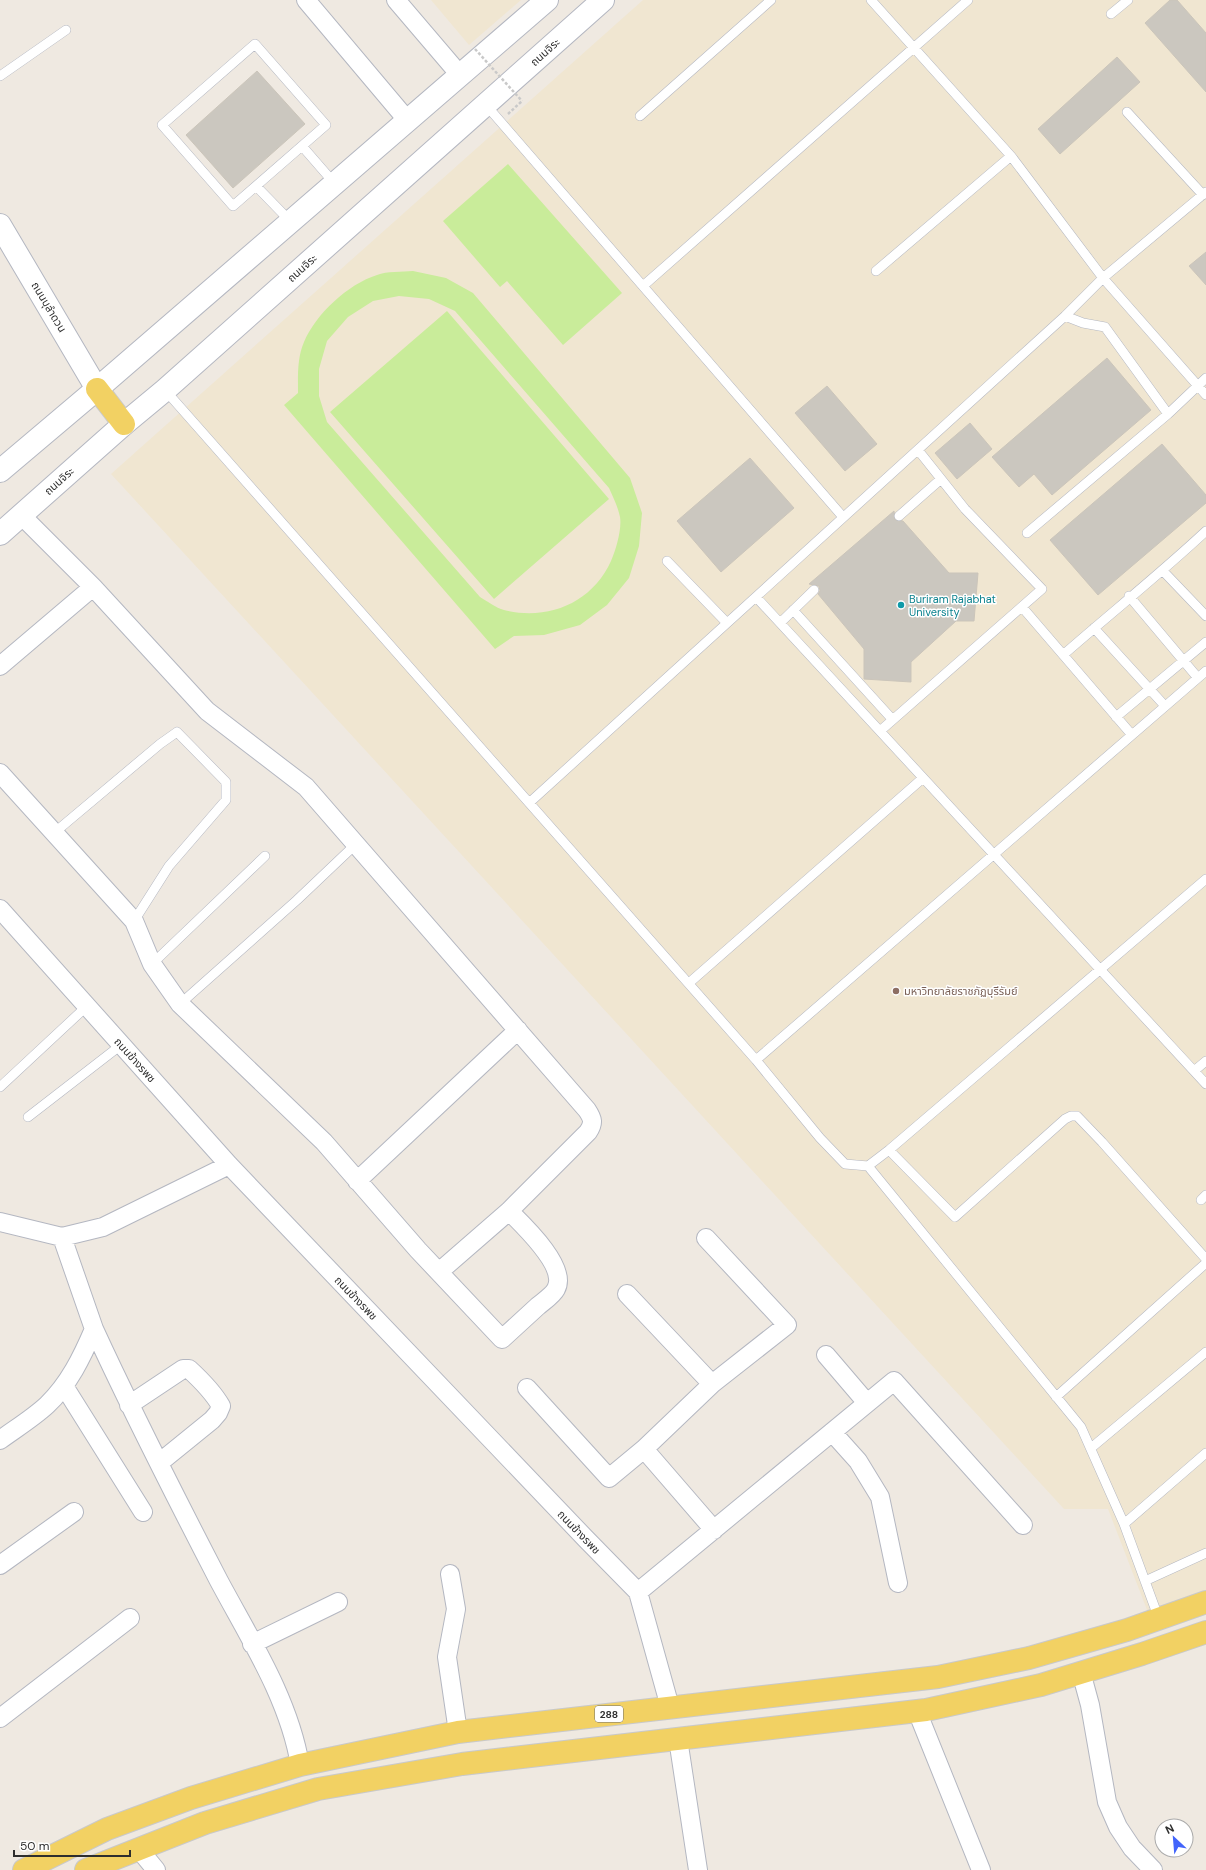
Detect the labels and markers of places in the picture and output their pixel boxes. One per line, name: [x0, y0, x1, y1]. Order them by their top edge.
place label: Buriram Rajabhat University: [909, 592, 996, 619]
marker: Buriram Rajabhat University: [896, 600, 906, 610]
place label: มหาวิทยาลัยราชภัฏบุรีรัมย์: [904, 984, 1018, 998]
marker: มหาวิทยาลัยราชภัฏบุรีรัมย์: [891, 986, 901, 996]

